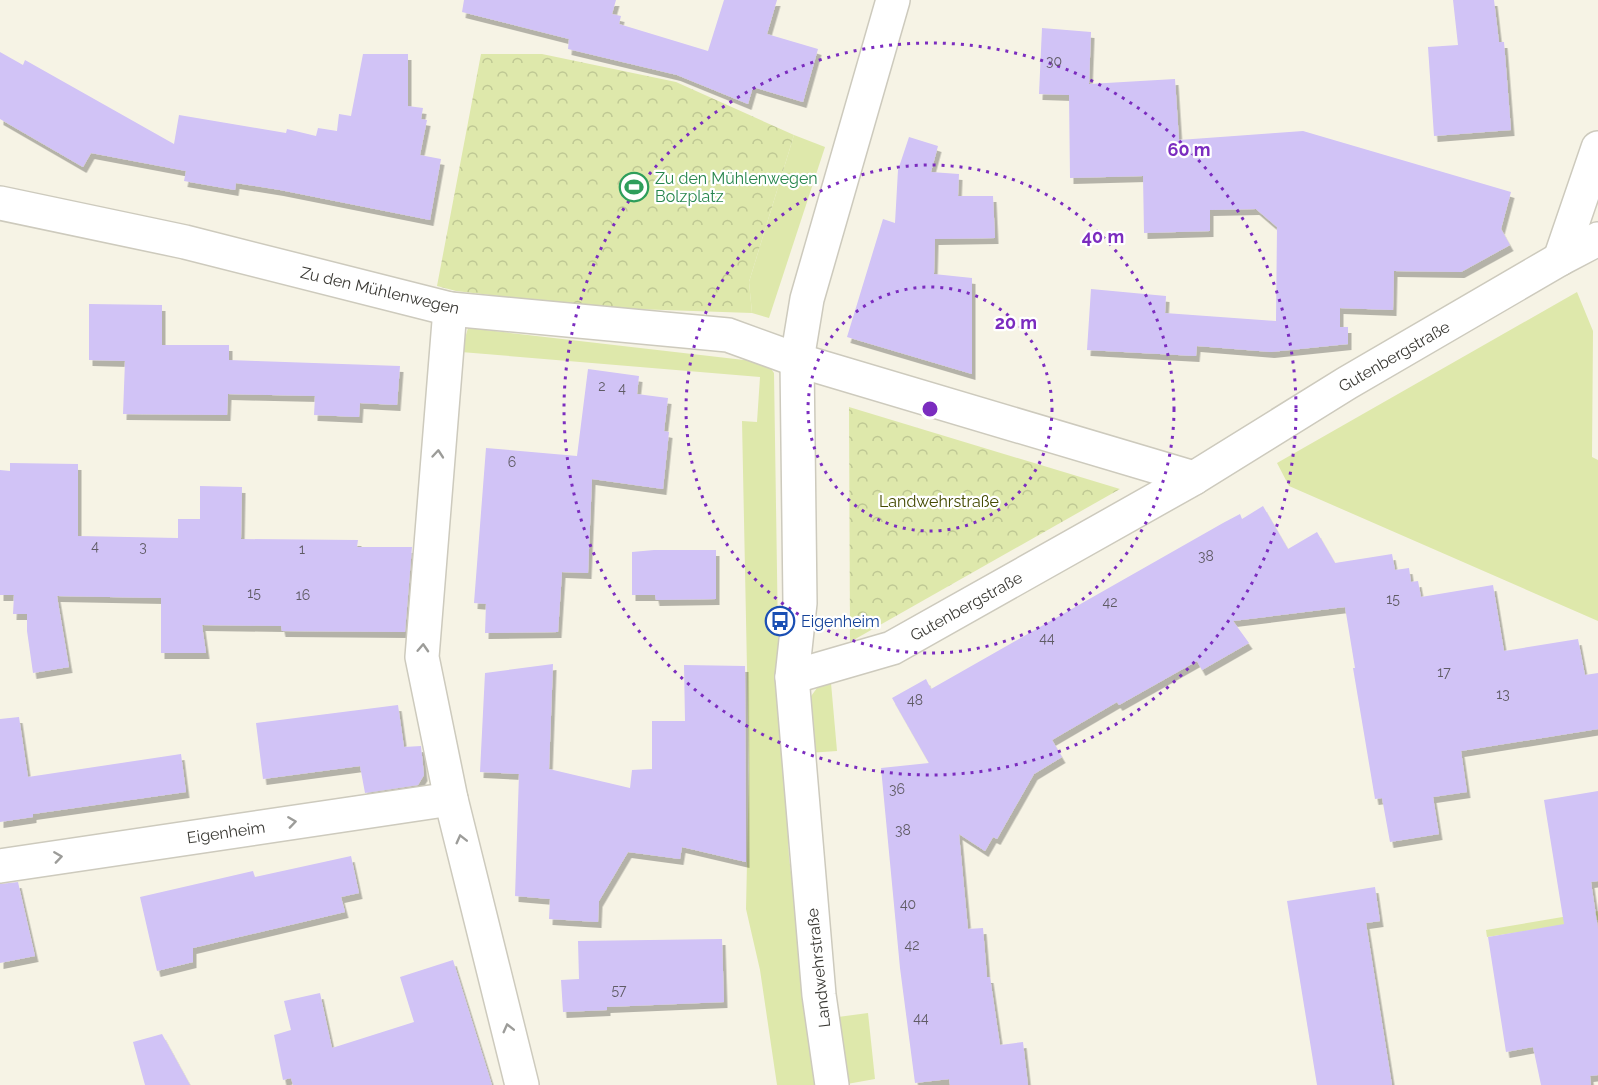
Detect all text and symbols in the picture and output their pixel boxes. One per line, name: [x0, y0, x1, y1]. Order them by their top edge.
house number: 30: [1046, 53, 1062, 69]
text: 60 m: [1167, 139, 1211, 160]
place label: Zu den Mühlenwegen Bolzplatz: [655, 169, 818, 206]
sports icon: Zu den Mühlenwegen Bolzplatz: [618, 171, 650, 203]
text: 40 m: [1082, 226, 1124, 247]
street label: Zu den Mühlenwegen: [298, 263, 461, 318]
text: 20 m: [995, 312, 1037, 333]
street label: Gutenbergstraße: [1335, 317, 1453, 396]
house number: 2: [598, 378, 606, 394]
house number: 4: [618, 380, 626, 396]
centre of rings: [920, 399, 940, 419]
one-way arrow: [431, 449, 444, 458]
house number: 6: [508, 454, 516, 470]
park label: Landwehrstraße: [879, 492, 999, 511]
house number: 4: [91, 538, 99, 554]
house number: 3: [139, 539, 147, 555]
house number: 1: [299, 541, 305, 557]
house number: 38: [1198, 548, 1214, 564]
street label: Gutenbergstraße: [907, 568, 1026, 645]
house number: 15: [247, 585, 261, 601]
house number: 16: [296, 587, 310, 603]
house number: 15: [1386, 591, 1400, 607]
house number: 42: [1103, 594, 1117, 610]
bus stop icon: Eigenheim: [764, 605, 796, 637]
place label: Eigenheim: [801, 612, 880, 631]
house number: 44: [1039, 630, 1055, 646]
one-way arrow: [416, 644, 429, 653]
house number: 17: [1437, 664, 1451, 680]
house number: 13: [1496, 686, 1510, 702]
house number: 48: [907, 692, 923, 708]
house number: 36: [889, 781, 905, 797]
one-way arrow: [288, 817, 297, 829]
street label: Eigenheim: [186, 818, 266, 847]
house number: 38: [895, 822, 911, 838]
one-way arrow: [456, 834, 469, 844]
one-way arrow: [52, 851, 62, 864]
house number: 40: [900, 896, 916, 912]
street label: Landwehrstraße: [803, 907, 834, 1029]
house number: 42: [905, 937, 919, 953]
house number: 57: [611, 982, 627, 998]
house number: 44: [913, 1010, 929, 1026]
one-way arrow: [503, 1023, 516, 1033]

